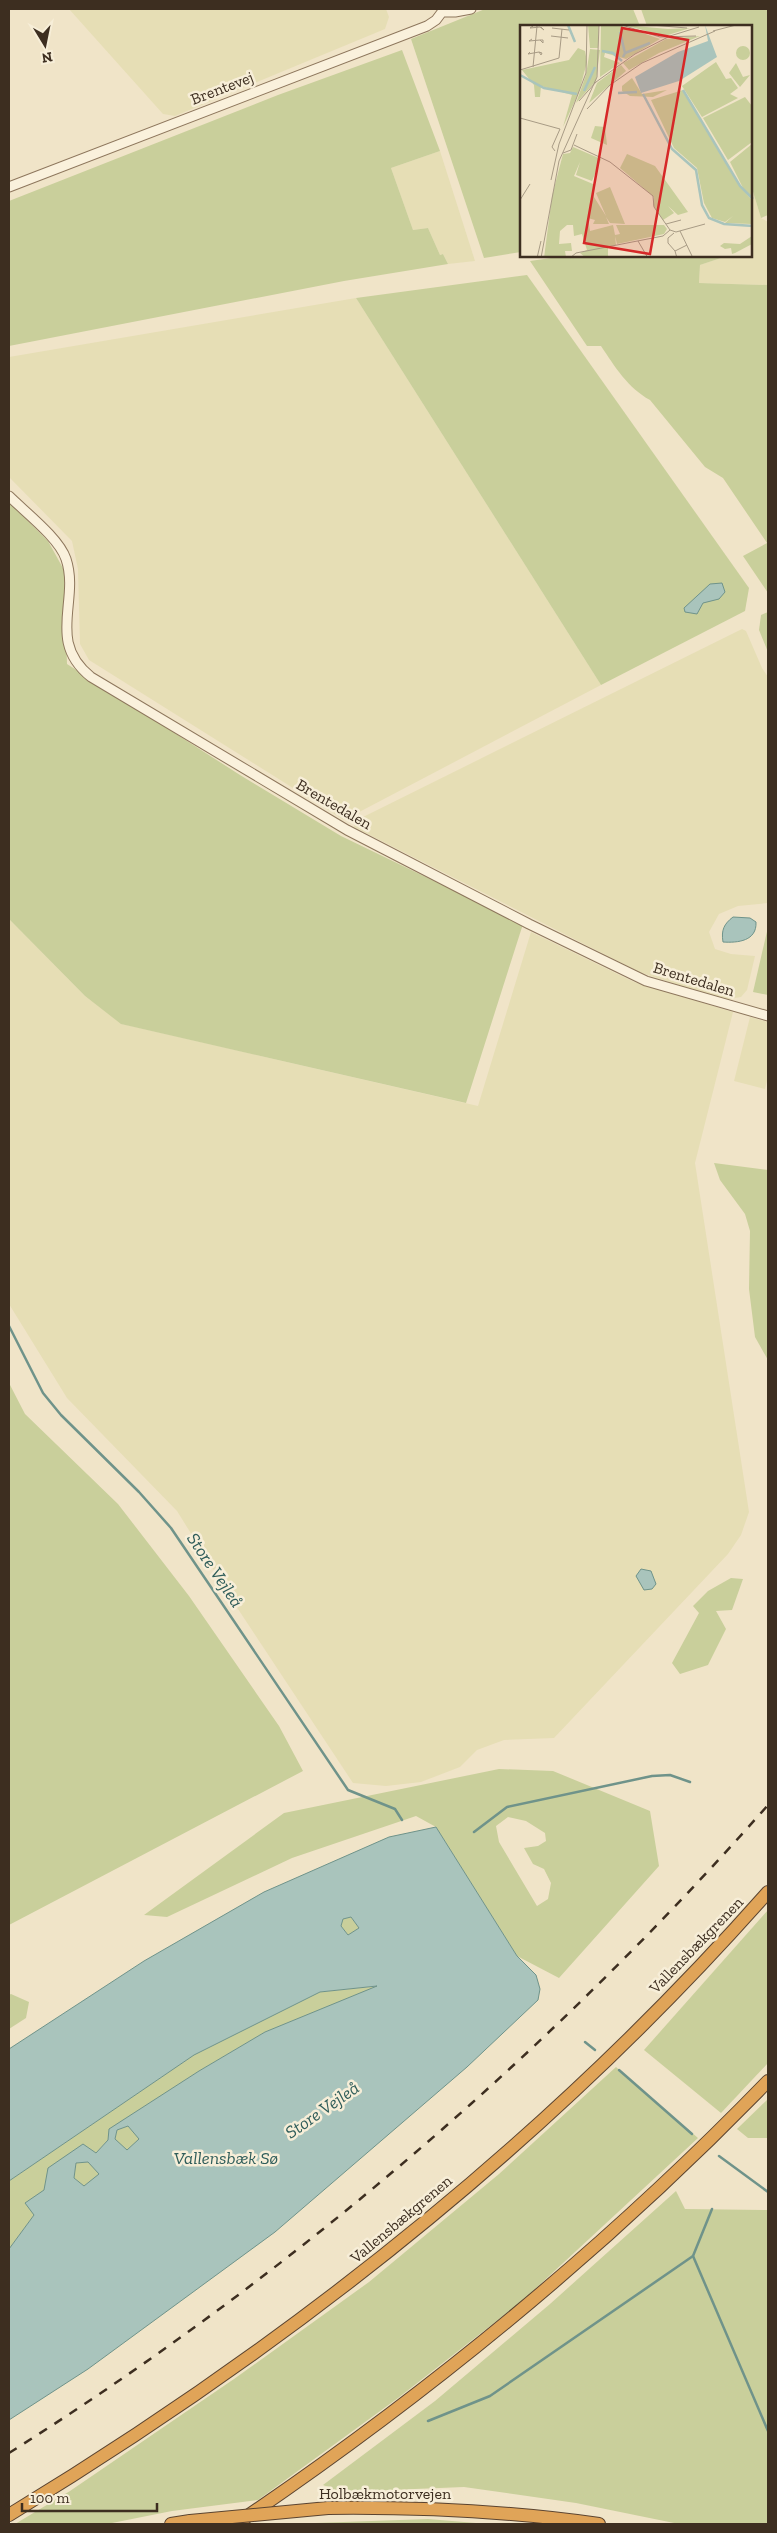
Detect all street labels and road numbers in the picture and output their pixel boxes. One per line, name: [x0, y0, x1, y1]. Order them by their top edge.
street label: Brentevej: [188, 67, 256, 109]
street label: Brentedalen: [293, 775, 376, 834]
street label: Brentedalen: [651, 958, 738, 1001]
street label: Vallensbækgrenen: [644, 1892, 747, 1998]
street label: Vallensbækgrenen: [346, 2170, 456, 2268]
street label: Holbækmotorvejen: [319, 2484, 452, 2503]

